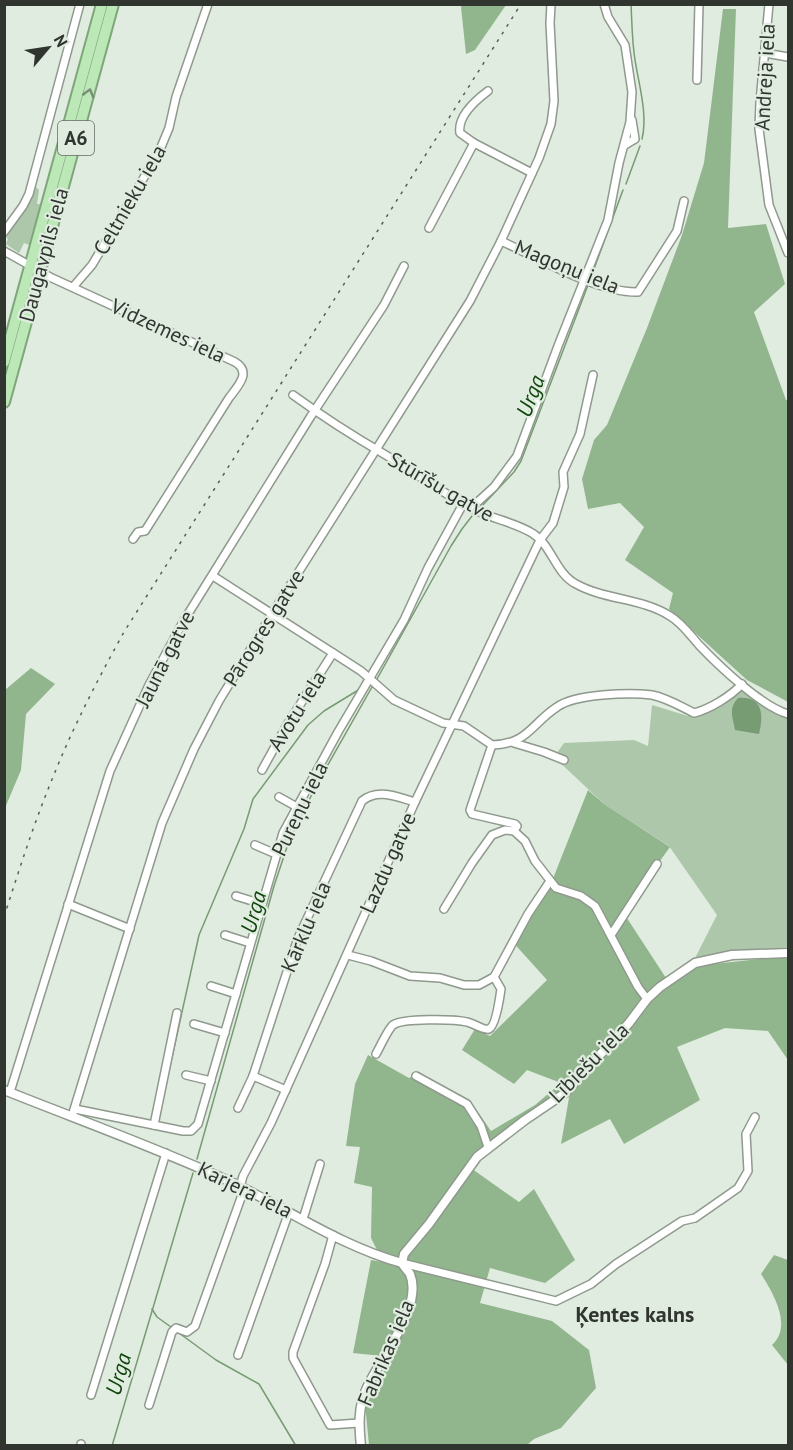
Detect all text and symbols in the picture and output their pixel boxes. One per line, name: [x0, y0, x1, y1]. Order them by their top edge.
north arrow: [18, 18, 78, 78]
street label: Andreja iela: [748, 23, 781, 131]
text: N: [50, 31, 72, 50]
one-way arrow: [81, 88, 94, 98]
road number: A6: [58, 121, 94, 155]
street label: Celtnieku iela: [87, 140, 172, 260]
street label: Daugavpils iela: [13, 185, 74, 325]
street label: Magoņu iela: [511, 233, 624, 300]
street label: Vidzemes iela: [106, 292, 230, 369]
water label: Urga: [509, 371, 551, 421]
street label: Stūrīšu gatve: [384, 446, 499, 528]
street label: Pārogres gatve: [217, 564, 310, 691]
street label: Jaunā gatve: [128, 606, 200, 712]
street label: Avotu iela: [261, 666, 332, 756]
street label: Pureņu iela: [265, 757, 334, 860]
street label: Lazdu gatve: [353, 808, 422, 918]
street label: Kārklu iela: [274, 877, 337, 976]
water label: Urga: [234, 887, 272, 936]
street label: Lībiešu iela: [543, 1017, 635, 1109]
street label: Karjera iela: [193, 1155, 297, 1224]
street label: Fabrikas iela: [351, 1295, 420, 1410]
district label: Ķentes kalns: [576, 1300, 694, 1328]
water label: Urga: [99, 1349, 137, 1398]

